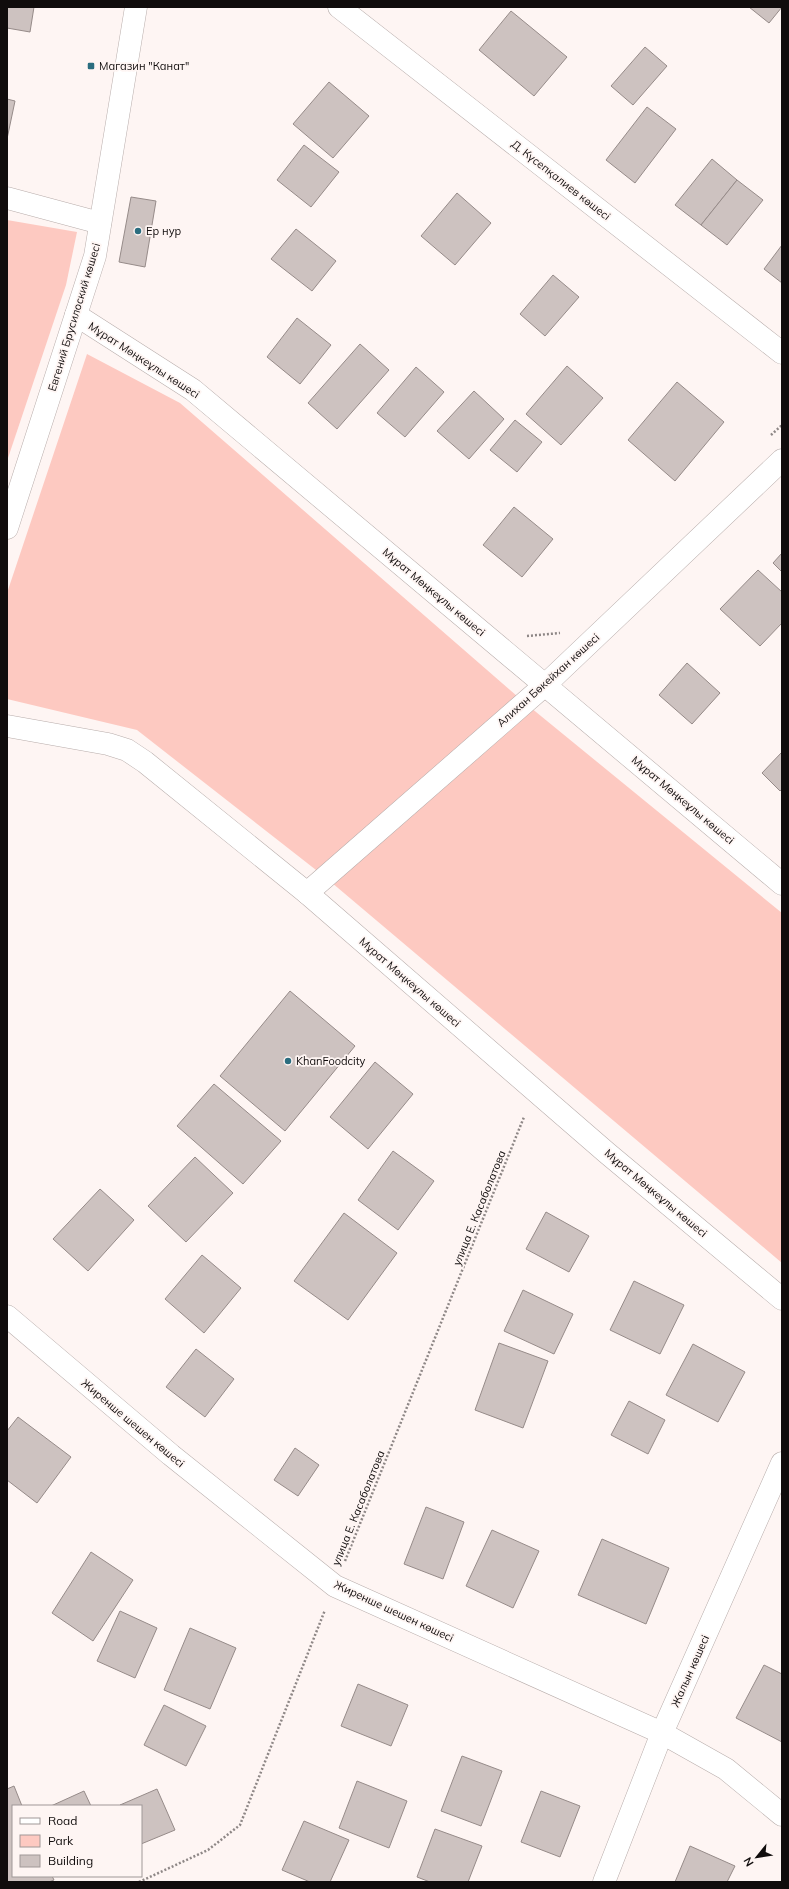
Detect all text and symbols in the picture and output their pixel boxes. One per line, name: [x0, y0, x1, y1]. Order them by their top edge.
place label: Магазин "Канат": [99, 59, 189, 73]
marker: Магазин "Канат": [86, 61, 96, 71]
street label: Д. Күсепқалиев көшесі: [509, 137, 613, 223]
place label: Ер нур: [146, 224, 182, 238]
marker: Ер нур: [133, 226, 143, 236]
street label: Евгений Брусилоский көшесі: [45, 241, 103, 393]
street label: Мұрат Мөңкеұлы көшесі: [86, 319, 202, 401]
street label: Мұрат Мөңкеұлы көшесі: [380, 545, 488, 639]
street label: Алихан Бөкейхан көшесі: [494, 630, 602, 730]
street label: Мұрат Мөңкеұлы көшесі: [629, 753, 737, 847]
street label: Мұрат Мөңкеұлы көшесі: [356, 934, 464, 1030]
place label: KhanFoodcity: [296, 1054, 366, 1068]
marker: KhanFoodcity: [283, 1056, 293, 1066]
street label: Мұрат Мөңкеұлы көшесі: [602, 1146, 710, 1240]
street label: улица Е. Касаболатова: [449, 1148, 509, 1268]
street label: Жиренше шешен көшесі: [79, 1376, 187, 1470]
street label: улица Е. Касаболатова: [328, 1448, 388, 1568]
street label: Жиренше шешен көшесі: [332, 1577, 456, 1645]
street label: Жалын көшесі: [668, 1633, 712, 1709]
legend: [12, 1805, 142, 1877]
text: Road: [48, 1813, 77, 1828]
text: Park: [48, 1833, 74, 1848]
north arrow: [737, 1837, 777, 1877]
text: Building: [48, 1853, 93, 1868]
text: N: [740, 1855, 756, 1869]

